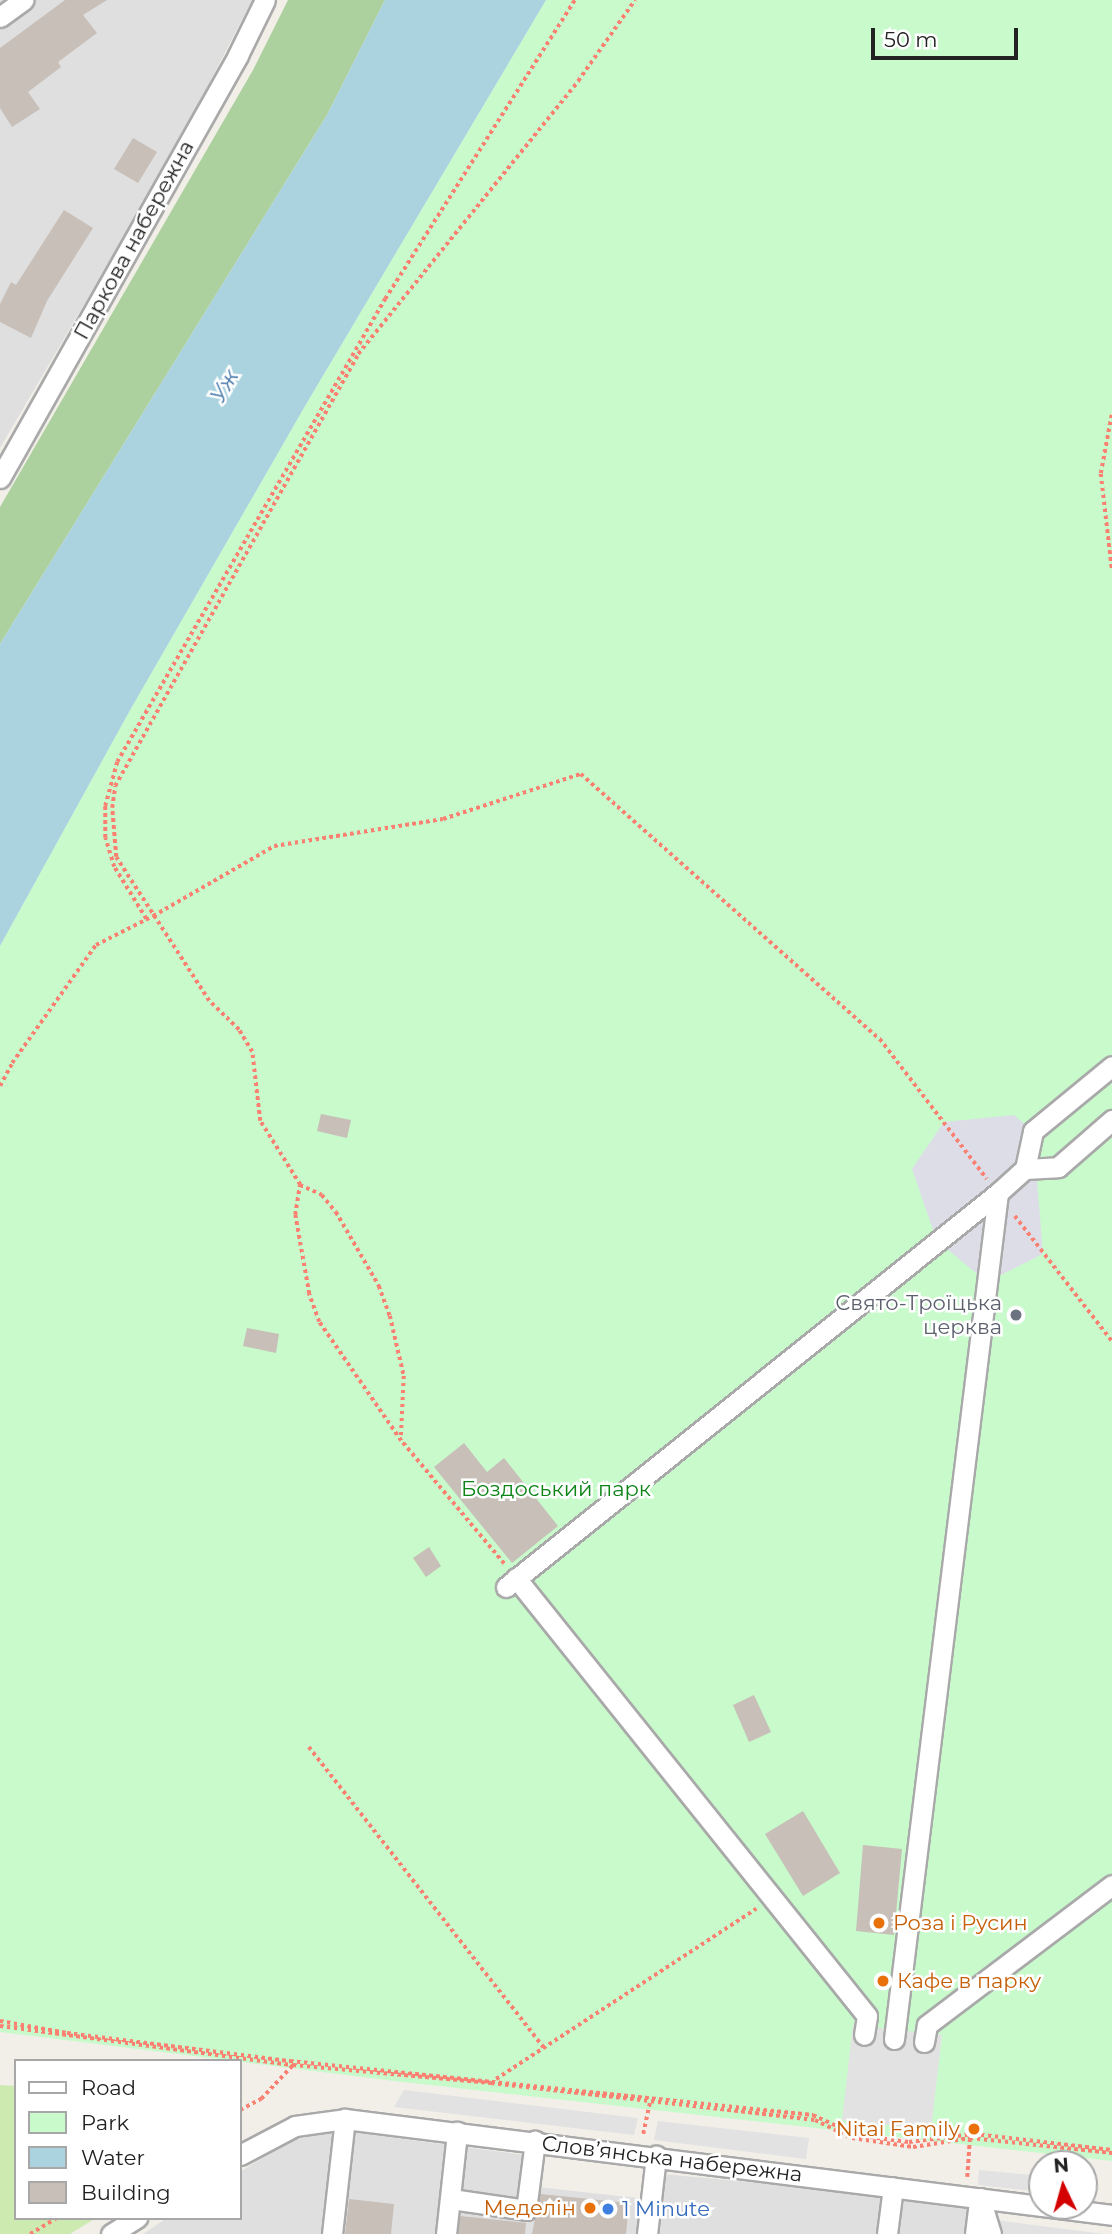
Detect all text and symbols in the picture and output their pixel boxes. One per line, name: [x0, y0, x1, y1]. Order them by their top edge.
scale bar: [874, 14, 1021, 58]
text: 50 m: [884, 27, 938, 52]
street label: Паркова набережна: [69, 136, 199, 344]
water label: Уж: [204, 364, 244, 408]
place label: Свято-Троїцька церква: [835, 1290, 1002, 1340]
marker: Свято-Троїцька церква: [1008, 1307, 1024, 1323]
park label: Боздоський парк: [461, 1476, 651, 1502]
place label: Роза і Русин: [893, 1910, 1028, 1936]
marker: Роза і Русин: [871, 1915, 887, 1931]
place label: Кафе в парку: [897, 1968, 1041, 1994]
marker: Кафе в парку: [875, 1973, 891, 1989]
legend: [14, 2059, 242, 2220]
text: Road: [81, 2075, 136, 2100]
text: Park: [81, 2110, 129, 2135]
place label: Nitai Family: [836, 2116, 960, 2142]
marker: Nitai Family: [966, 2121, 982, 2137]
street label: Словʼянська набережна: [540, 2131, 804, 2187]
text: Water: [81, 2145, 145, 2170]
north arrow: [1028, 2150, 1098, 2220]
text: N: [1053, 2153, 1070, 2178]
text: Building: [81, 2180, 171, 2205]
place label: Меделін: [483, 2195, 576, 2221]
place label: 1 Minute: [622, 2196, 710, 2222]
marker: Меделін: [582, 2200, 598, 2216]
marker: 1 Minute: [600, 2201, 616, 2217]

